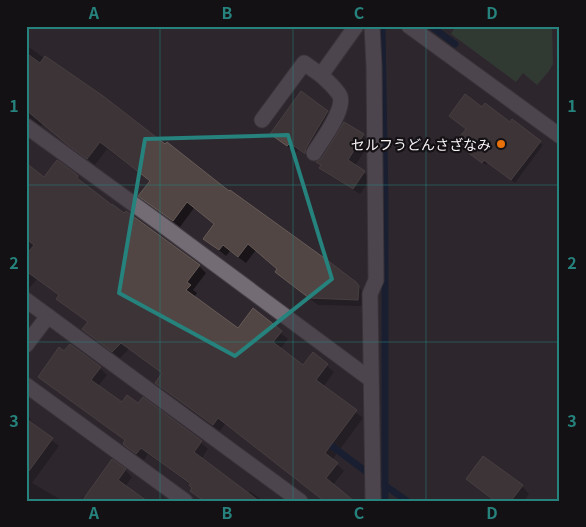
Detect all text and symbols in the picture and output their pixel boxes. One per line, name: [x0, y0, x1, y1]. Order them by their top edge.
text: A: [88, 0, 100, 24]
text: B: [222, 0, 233, 24]
text: C: [354, 0, 365, 24]
text: D: [486, 0, 498, 24]
text: 1: [9, 93, 19, 117]
text: 1: [567, 93, 577, 117]
place label: セルフうどんさざなみ: [351, 134, 491, 154]
marker: セルフうどんさざなみ: [495, 138, 507, 150]
text: 2: [9, 250, 19, 274]
text: 2: [567, 250, 577, 274]
text: 3: [9, 408, 19, 432]
text: 3: [567, 408, 577, 432]
text: A: [88, 500, 100, 524]
text: B: [222, 500, 233, 524]
text: C: [354, 500, 365, 524]
text: D: [486, 500, 498, 524]

